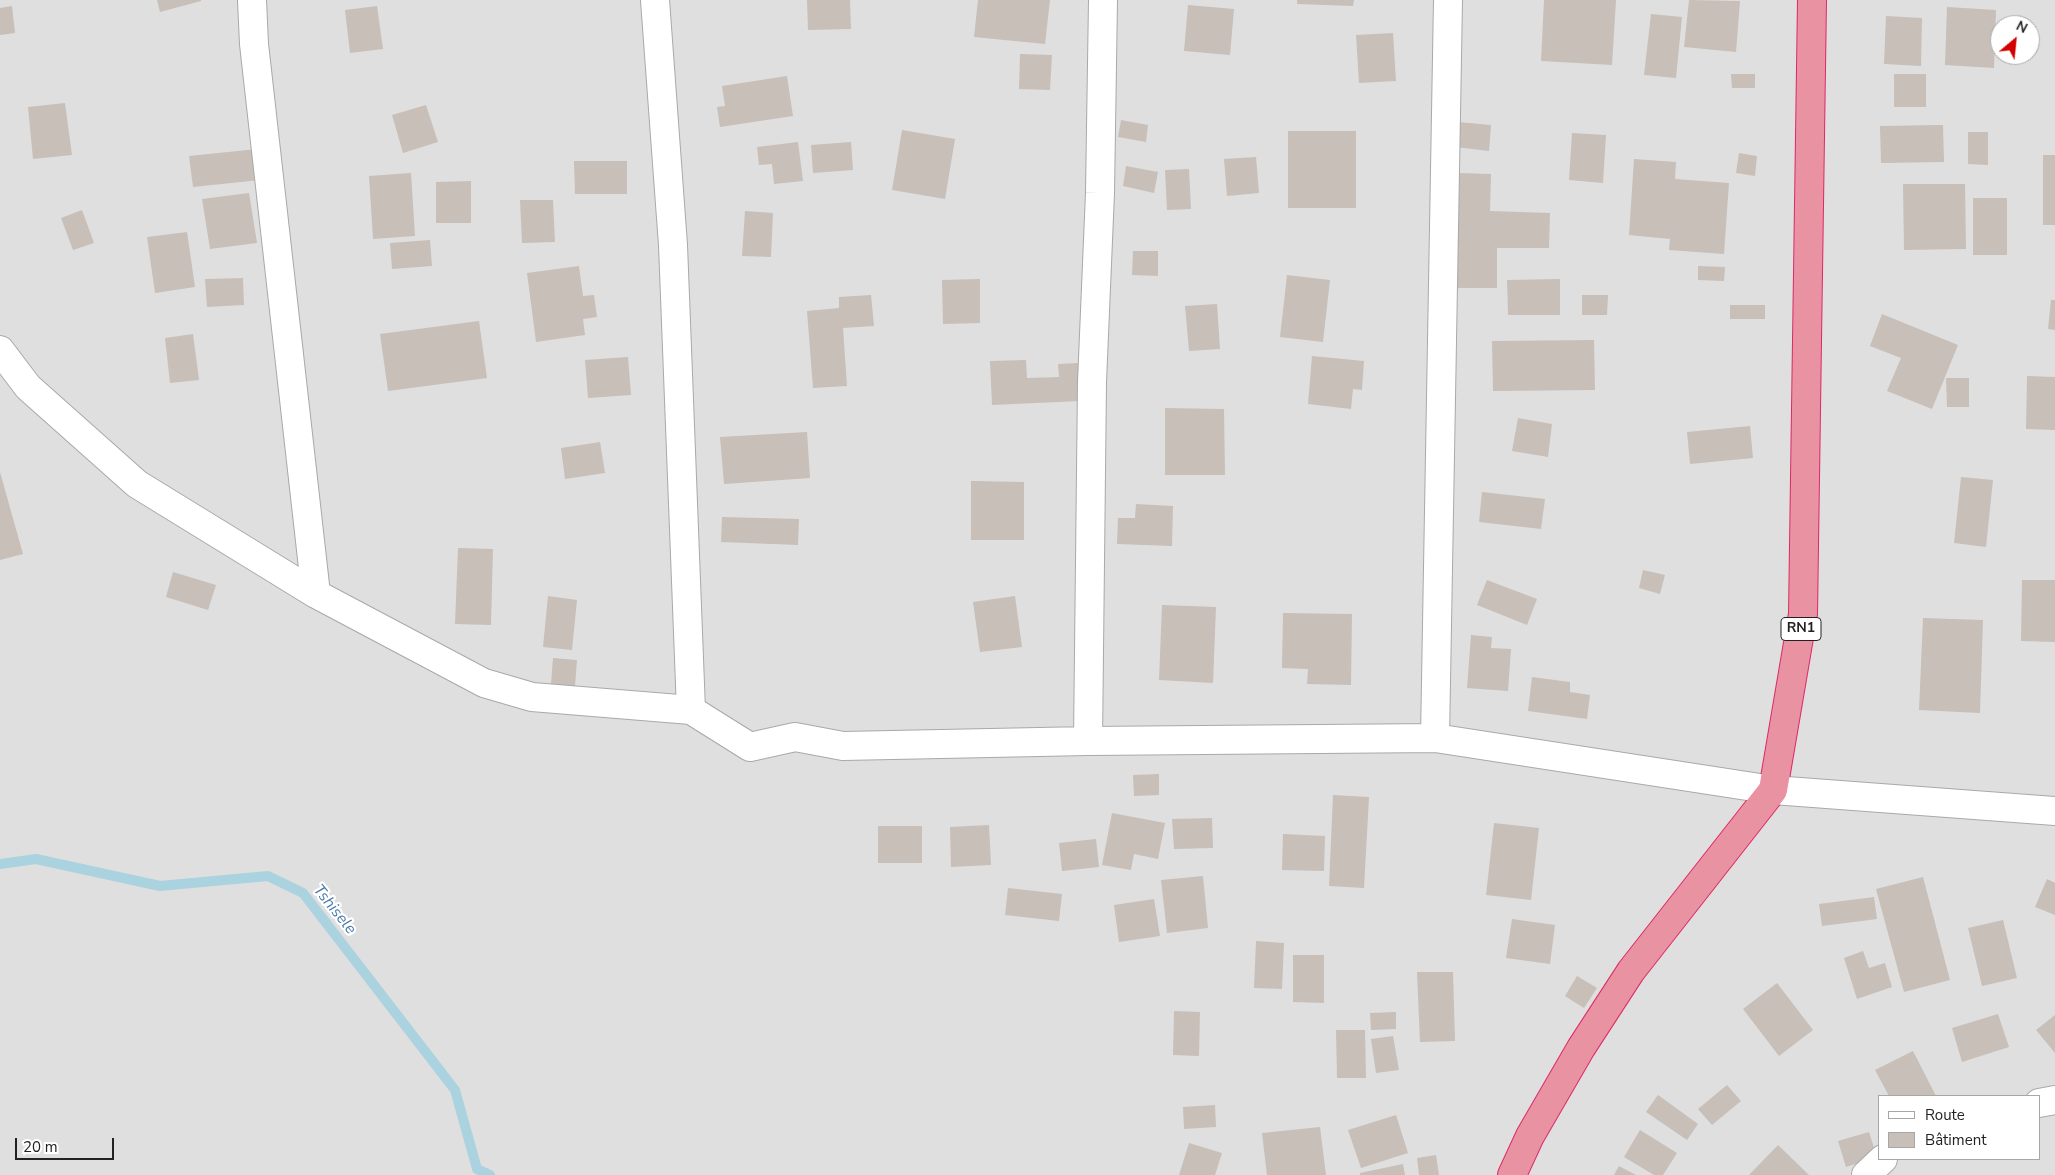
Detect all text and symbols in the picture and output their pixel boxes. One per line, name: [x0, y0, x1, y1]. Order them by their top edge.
north arrow: [1990, 15, 2040, 65]
text: N: [2013, 16, 2031, 38]
road number: RN1: [1781, 618, 1821, 640]
water label: Tshisele: [308, 881, 360, 939]
legend: [1878, 1095, 2040, 1160]
text: Route: [1925, 1105, 1965, 1125]
scale bar: [18, 1128, 116, 1160]
text: Bâtiment: [1925, 1130, 1986, 1150]
text: 20 m: [23, 1137, 58, 1157]

